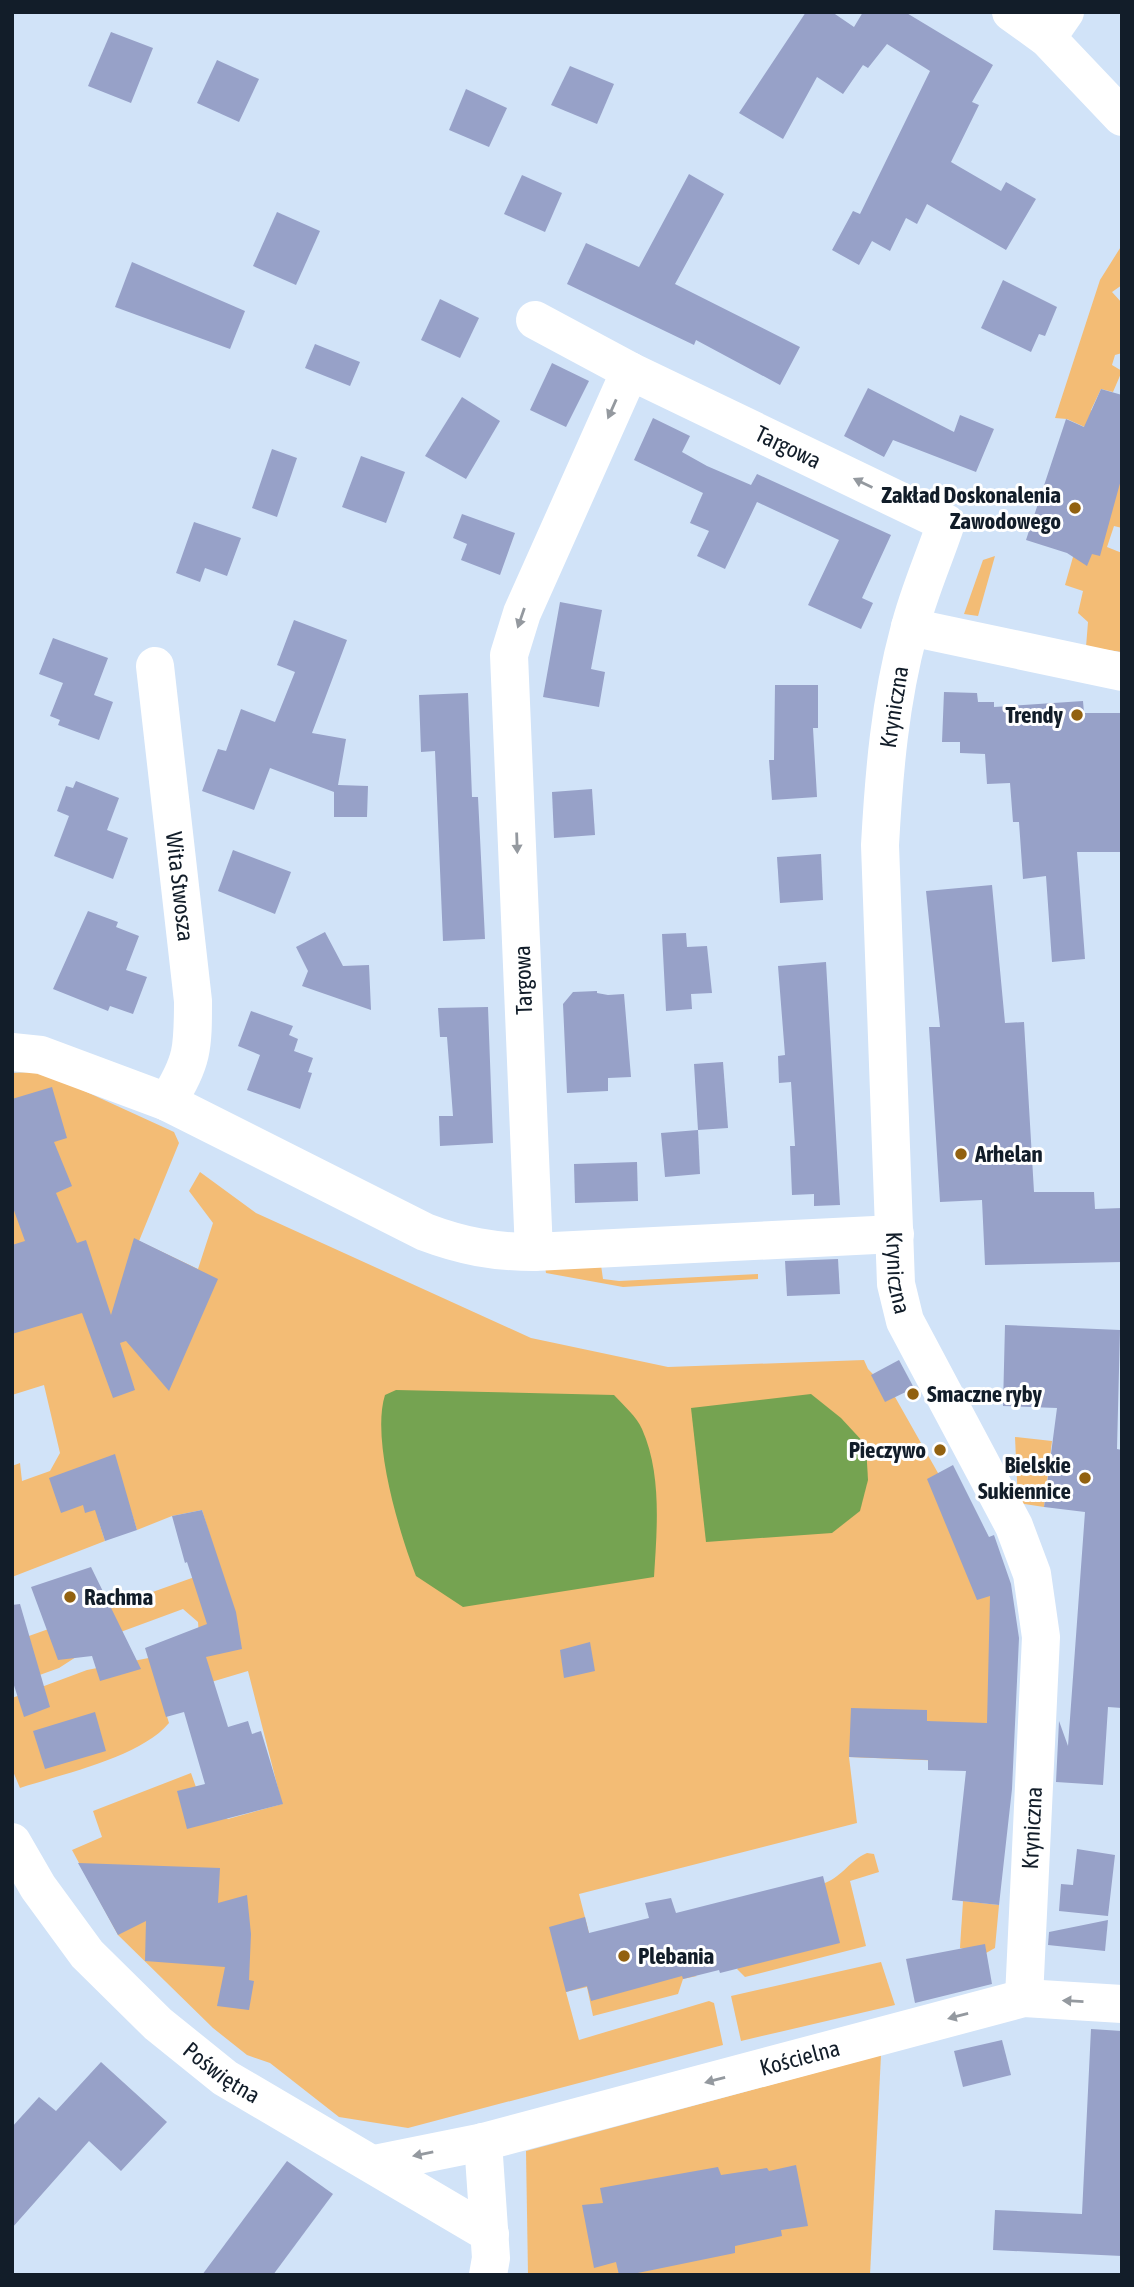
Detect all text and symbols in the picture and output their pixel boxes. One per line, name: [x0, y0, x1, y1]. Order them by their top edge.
one-way arrow: [606, 399, 617, 420]
street label: Targowa: [751, 420, 825, 474]
one-way arrow: [853, 477, 873, 489]
place label: Zakład Doskonalenia Zawodowego: [881, 482, 1061, 534]
marker: Zakład Doskonalenia Zawodowego: [1067, 500, 1083, 516]
one-way arrow: [515, 607, 526, 628]
street label: Kryniczna: [875, 664, 913, 750]
place label: Trendy: [1006, 702, 1064, 728]
marker: Trendy: [1069, 707, 1085, 723]
street label: Wita Stwosza: [161, 830, 199, 943]
one-way arrow: [512, 832, 523, 854]
street label: Targowa: [509, 945, 537, 1015]
place label: Arhelan: [974, 1141, 1043, 1167]
marker: Arhelan: [953, 1146, 969, 1162]
street label: Kryniczna: [881, 1231, 916, 1317]
place label: Smaczne ryby: [927, 1381, 1042, 1407]
marker: Smaczne ryby: [905, 1386, 921, 1402]
place label: Pieczywo: [849, 1437, 926, 1463]
marker: Pieczywo: [932, 1442, 948, 1458]
place label: Bielskie Sukiennice: [978, 1452, 1071, 1504]
marker: Bielskie Sukiennice: [1077, 1470, 1093, 1486]
place label: Rachma: [84, 1584, 153, 1610]
marker: Rachma: [62, 1589, 78, 1605]
street label: Kryniczna: [1017, 1786, 1047, 1870]
place label: Plebania: [638, 1943, 715, 1969]
marker: Plebania: [616, 1948, 632, 1964]
one-way arrow: [1062, 1995, 1084, 2006]
one-way arrow: [947, 2011, 969, 2022]
street label: Kościelna: [757, 2035, 843, 2081]
street label: Poświętna: [178, 2037, 265, 2109]
one-way arrow: [704, 2076, 725, 2086]
one-way arrow: [412, 2149, 434, 2160]

